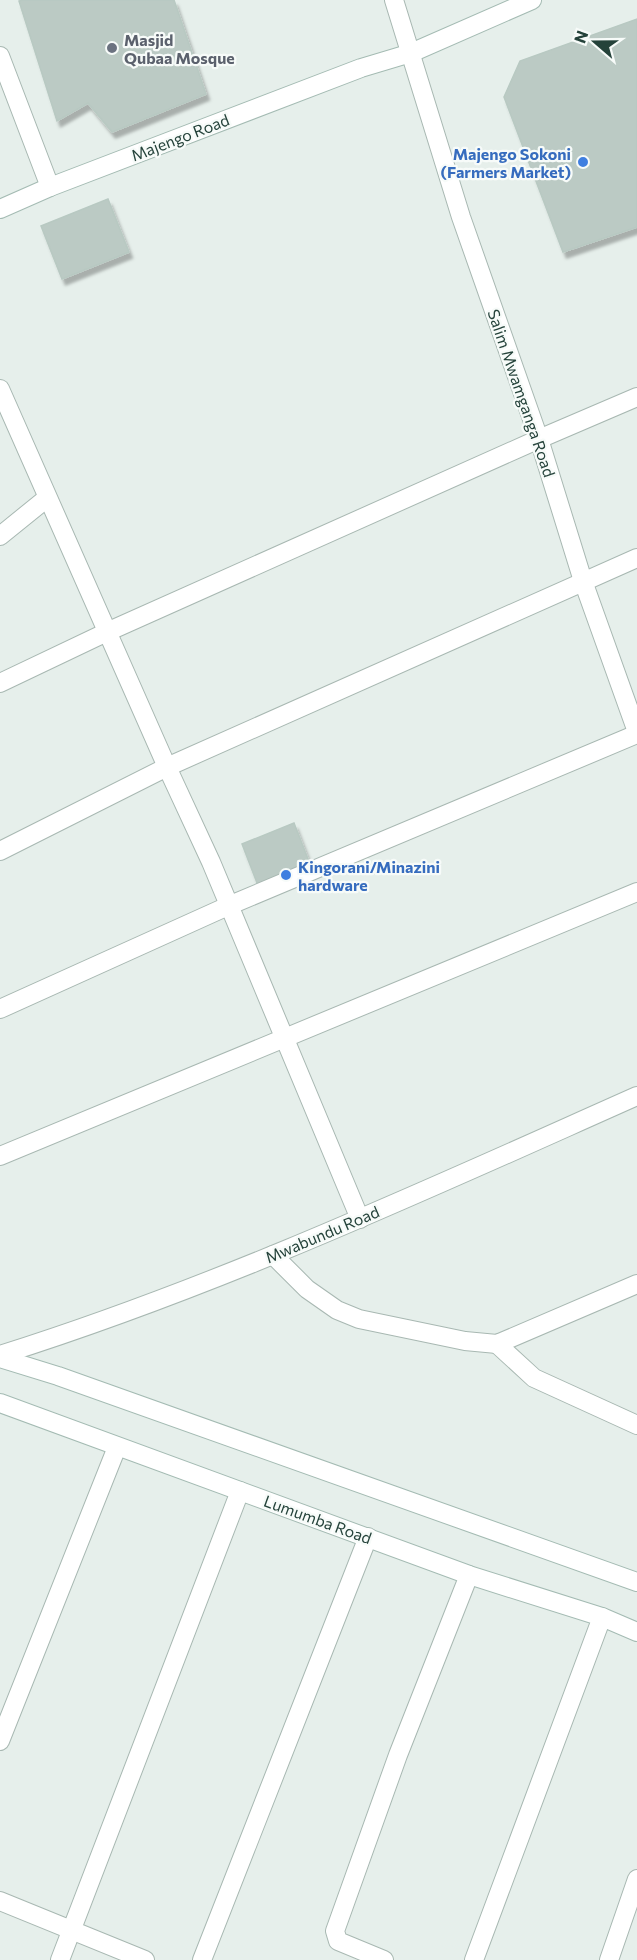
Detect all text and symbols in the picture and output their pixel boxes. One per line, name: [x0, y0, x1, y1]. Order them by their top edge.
north arrow: [565, 12, 625, 72]
text: N: [569, 28, 591, 46]
place label: Masjid Qubaa Mosque: [124, 30, 235, 67]
marker: Masjid Qubaa Mosque: [105, 41, 119, 55]
street label: Majengo Road: [128, 110, 232, 164]
place label: Majengo Sokoni (Farmers Market): [440, 144, 571, 181]
marker: Majengo Sokoni (Farmers Market): [576, 155, 590, 169]
street label: Salim Mwamganga Road: [484, 307, 560, 479]
place label: Kingorani/Minazini hardware: [298, 857, 440, 894]
marker: Kingorani/Minazini hardware: [279, 868, 293, 882]
street label: Mwabundu Road: [262, 1201, 382, 1267]
street label: Lumumba Road: [262, 1491, 374, 1547]

